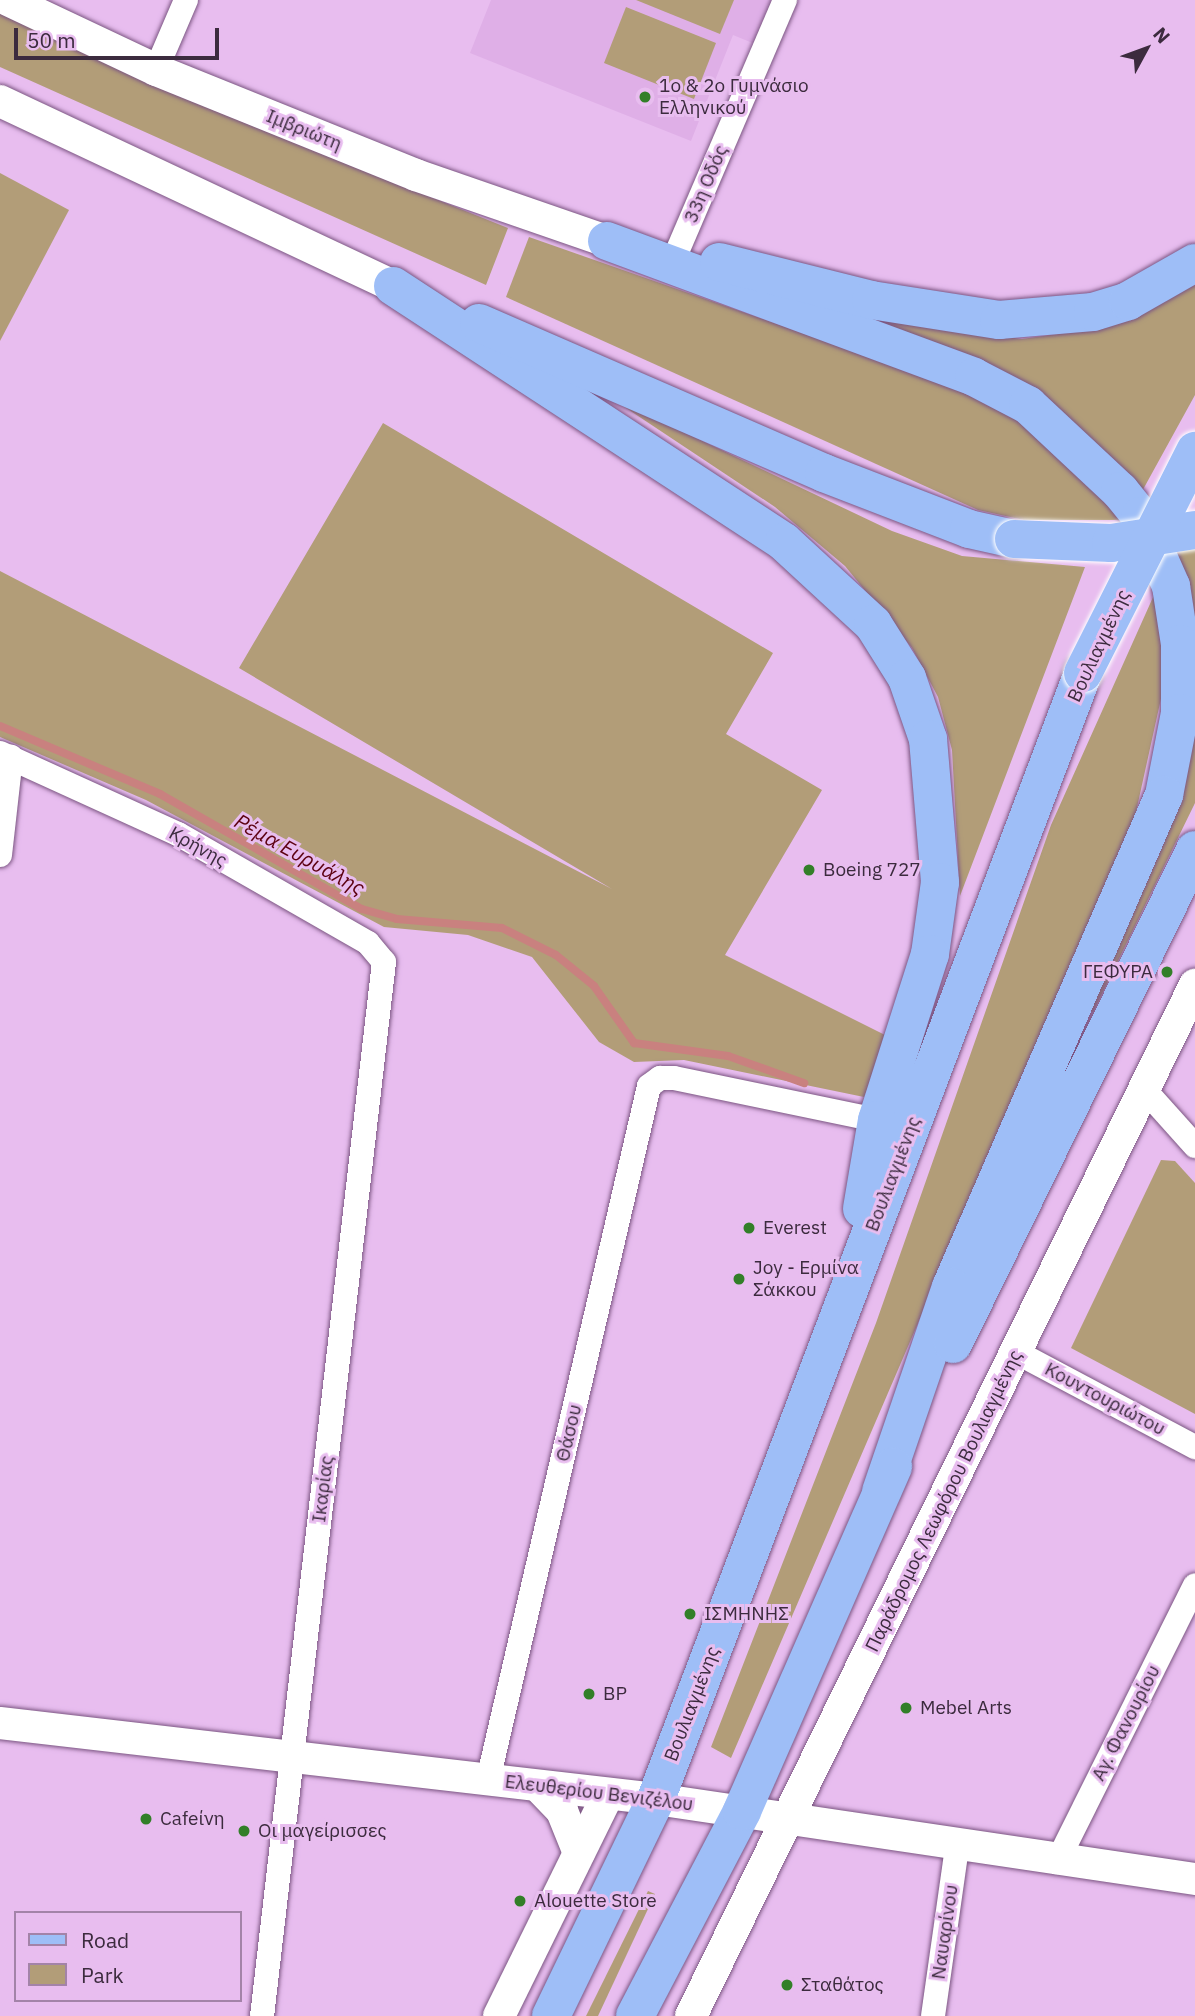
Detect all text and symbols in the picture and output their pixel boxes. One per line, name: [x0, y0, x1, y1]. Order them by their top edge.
scale bar: [18, 14, 222, 58]
north arrow: [1111, 14, 1181, 84]
text: N: [1148, 22, 1175, 48]
text: 50 m: [27, 26, 76, 54]
place label: 1ο & 2ο Γυμνάσιο Ελληνικού: [659, 75, 809, 119]
marker: 1ο & 2ο Γυμνάσιο Ελληνικού: [637, 89, 653, 105]
street label: Ιμβριώτη: [263, 105, 345, 155]
street label: 33η Οδός: [679, 142, 733, 226]
street label: Βουλιαγμένης: [1063, 586, 1135, 706]
water label: Ρέμα Ευρυάλης: [230, 808, 370, 900]
street label: Κρήνης: [165, 822, 231, 872]
place label: Boeing 727: [823, 859, 921, 881]
marker: Boeing 727: [801, 862, 817, 878]
place label: ΓΕΦΥΡΑ: [1083, 961, 1153, 983]
marker: ΓΕΦΥΡΑ: [1159, 964, 1175, 980]
street label: Βουλιαγμένης: [861, 1113, 925, 1235]
place label: Everest: [763, 1217, 827, 1239]
marker: Everest: [741, 1220, 757, 1236]
place label: Joy - Ερμίνα Σάκκου: [753, 1257, 859, 1301]
marker: Joy - Ερμίνα Σάκκου: [731, 1271, 747, 1287]
street label: Παράδρομος Λεωφόρου Βουλιαγμένης: [861, 1346, 1027, 1656]
street label: Κουντουριώτου: [1041, 1358, 1169, 1440]
street label: Θάσου: [551, 1402, 587, 1464]
street label: Ικαρίας: [308, 1454, 338, 1524]
place label: ΙΣΜΗΝΗΣ: [704, 1603, 789, 1625]
marker: ΙΣΜΗΝΗΣ: [682, 1606, 698, 1622]
street label: Βουλιαγμένης: [660, 1643, 724, 1765]
street label: Αγ. Φανουρίου: [1087, 1661, 1165, 1785]
place label: BP: [603, 1683, 627, 1705]
marker: BP: [581, 1686, 597, 1702]
place label: Mebel Arts: [920, 1697, 1012, 1719]
marker: Mebel Arts: [898, 1700, 914, 1716]
street label: Ελευθερίου Βενιζέλου: [504, 1770, 694, 1816]
place label: Cafeίνη: [160, 1808, 225, 1830]
marker: Cafeίνη: [138, 1811, 154, 1827]
place label: Οι μαγείρισσες: [258, 1820, 387, 1842]
marker: Οι μαγείρισσες: [236, 1823, 252, 1839]
street label: Ναυαρίνου: [927, 1883, 963, 1981]
place label: Alouette Store: [534, 1890, 657, 1912]
marker: Alouette Store: [512, 1893, 528, 1909]
legend: [14, 1911, 242, 2002]
text: Road: [81, 1926, 129, 1954]
text: Park: [81, 1961, 124, 1989]
place label: Σταθάτος: [801, 1974, 884, 1996]
marker: Σταθάτος: [779, 1977, 795, 1993]

